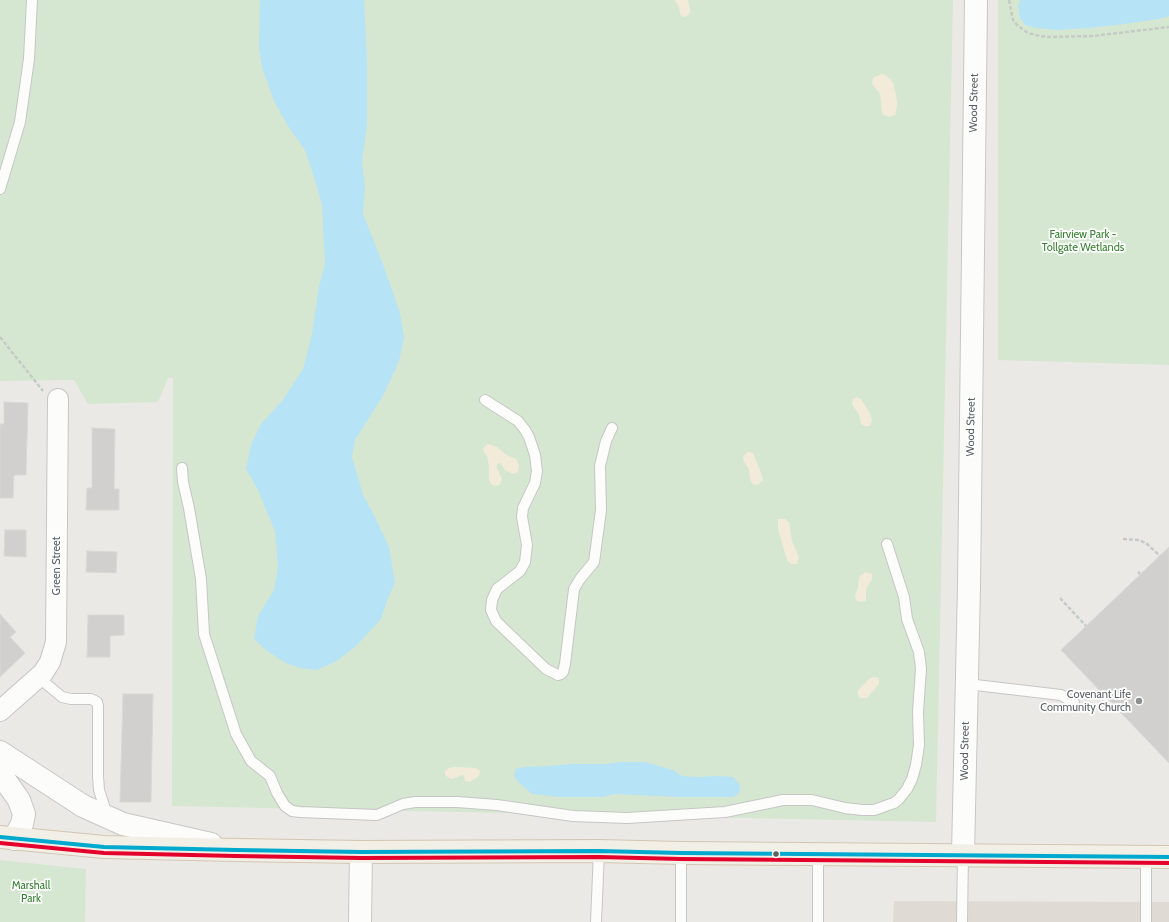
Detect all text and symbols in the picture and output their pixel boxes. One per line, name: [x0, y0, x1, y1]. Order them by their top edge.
street label: Wood Street: [967, 73, 981, 133]
park label: Fairview Park - Tollgate Wetlands: [1042, 228, 1124, 254]
street label: Wood Street: [964, 397, 978, 457]
street label: Green Street: [50, 537, 64, 595]
place label: Covenant Life Community Church: [1040, 688, 1131, 714]
marker: Covenant Life Community Church: [1134, 696, 1144, 706]
street label: Wood Street: [958, 721, 972, 781]
unlabelled marker: [771, 849, 781, 859]
park label: Marshall Park: [12, 879, 50, 905]

